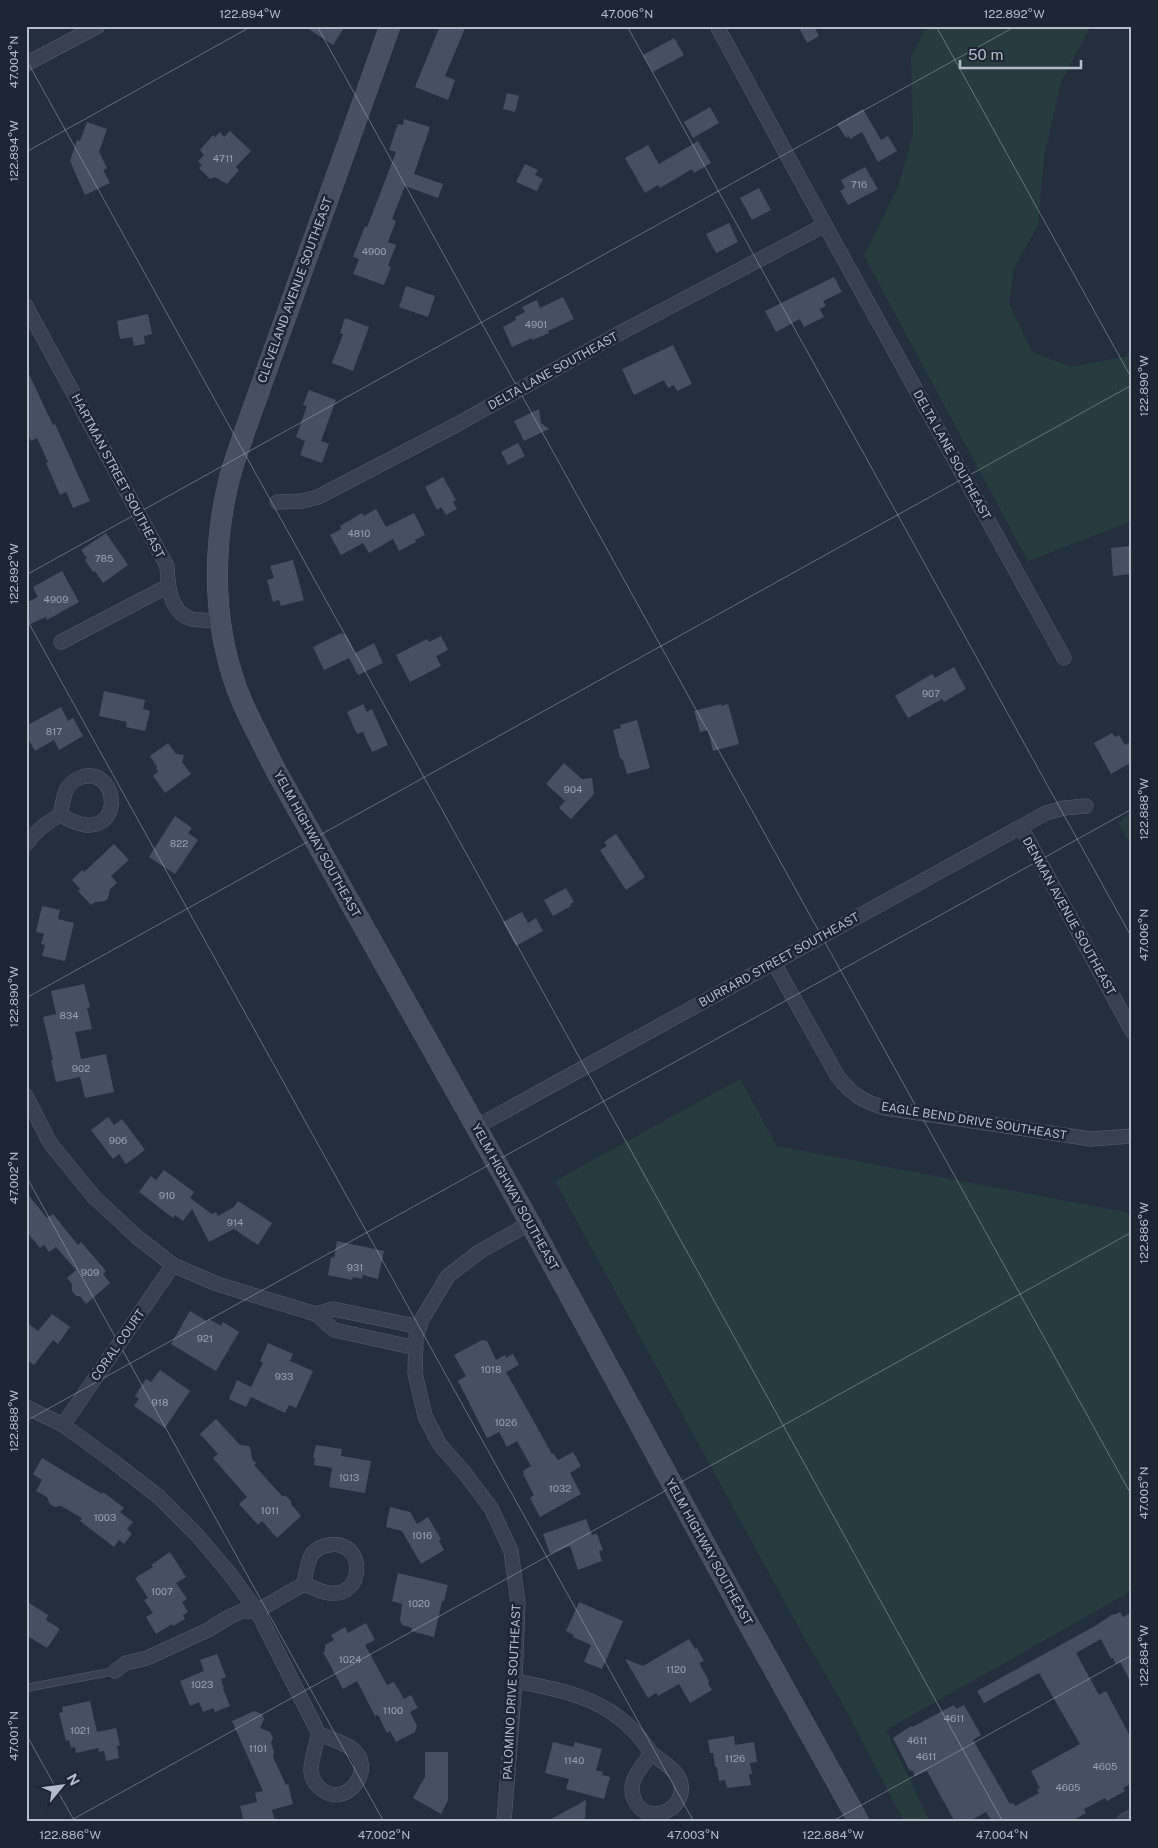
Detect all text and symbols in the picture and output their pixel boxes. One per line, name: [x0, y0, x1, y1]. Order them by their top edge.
text: 122.894°W: [219, 7, 281, 21]
text: 47.006°N: [601, 7, 653, 21]
text: 122.892°W: [983, 7, 1045, 21]
text: 47.004°N: [7, 36, 21, 88]
scale bar: [960, 38, 1082, 70]
text: 50 m: [968, 46, 1003, 63]
text: 122.894°W: [7, 120, 21, 182]
house number: 4711: [213, 152, 233, 164]
house number: 716: [851, 178, 867, 190]
street label: CLEVELAND AVENUE SOUTHEAST: [255, 195, 335, 385]
house number: 4900: [362, 245, 386, 257]
house number: 4901: [525, 318, 547, 330]
street label: DELTA LANE SOUTHEAST: [486, 329, 620, 413]
text: 122.890°W: [1137, 355, 1151, 417]
street label: DELTA LANE SOUTHEAST: [910, 388, 994, 522]
street label: HARTMAN STREET SOUTHEAST: [69, 391, 167, 561]
house number: 4810: [348, 527, 370, 539]
text: 122.892°W: [7, 543, 21, 605]
house number: 785: [95, 552, 113, 564]
house number: 4909: [44, 593, 68, 605]
house number: 907: [922, 687, 940, 699]
house number: 817: [46, 725, 62, 737]
street label: YELM HIGHWAY SOUTHEAST: [271, 768, 363, 920]
text: 122.888°W: [1137, 777, 1151, 840]
house number: 904: [564, 783, 582, 795]
street label: DENMAN AVENUE SOUTHEAST: [1020, 835, 1118, 997]
house number: 822: [170, 837, 188, 849]
text: 47.006°N: [1137, 909, 1151, 961]
street label: BURRARD STREET SOUTHEAST: [697, 910, 861, 1010]
text: 122.890°W: [7, 966, 21, 1028]
house number: 834: [60, 1009, 78, 1021]
house number: 902: [72, 1062, 90, 1074]
street label: EAGLE BEND DRIVE SOUTHEAST: [880, 1099, 1068, 1143]
street label: YELM HIGHWAY SOUTHEAST: [469, 1121, 561, 1273]
house number: 906: [109, 1134, 127, 1146]
text: 47.002°N: [7, 1152, 21, 1204]
house number: 910: [159, 1189, 175, 1201]
text: 122.886°W: [1137, 1202, 1151, 1264]
house number: 914: [227, 1216, 243, 1228]
house number: 931: [347, 1261, 363, 1273]
house number: 909: [81, 1266, 99, 1278]
street label: CORAL COURT: [88, 1307, 148, 1383]
house number: 921: [197, 1332, 213, 1344]
house number: 1018: [481, 1363, 501, 1375]
house number: 933: [275, 1370, 293, 1382]
text: 122.888°W: [7, 1389, 21, 1452]
house number: 918: [152, 1396, 168, 1408]
house number: 1026: [495, 1416, 517, 1428]
text: 47.005°N: [1137, 1467, 1151, 1519]
house number: 1013: [339, 1471, 359, 1483]
street label: YELM HIGHWAY SOUTHEAST: [663, 1476, 755, 1628]
house number: 1032: [549, 1482, 571, 1494]
house number: 1011: [261, 1504, 279, 1516]
house number: 1003: [94, 1511, 116, 1523]
house number: 1016: [412, 1529, 432, 1541]
house number: 1007: [151, 1585, 173, 1597]
house number: 1020: [408, 1597, 430, 1609]
street label: PALOMINO DRIVE SOUTHEAST: [500, 1604, 524, 1780]
text: 122.884°W: [1137, 1625, 1151, 1687]
house number: 1024: [339, 1653, 361, 1665]
house number: 1120: [666, 1663, 686, 1675]
house number: 1023: [191, 1678, 213, 1690]
house number: 1100: [383, 1704, 403, 1716]
text: 47.001°N: [7, 1711, 21, 1761]
house number: 4611: [944, 1712, 964, 1724]
house number: 1021: [70, 1724, 90, 1736]
house number: 4611: [907, 1734, 927, 1746]
house number: 1101: [249, 1742, 267, 1754]
house number: 4611: [916, 1750, 936, 1762]
house number: 1126: [725, 1752, 745, 1764]
house number: 1140: [564, 1754, 584, 1766]
north arrow: [38, 1760, 88, 1810]
house number: 4605: [1093, 1760, 1117, 1772]
text: N: [64, 1771, 83, 1788]
house number: 4605: [1056, 1781, 1080, 1793]
text: 122.886°W: [39, 1828, 101, 1842]
text: 47.002°N: [358, 1828, 410, 1842]
text: 47.003°N: [667, 1828, 719, 1842]
text: 122.884°W: [802, 1828, 864, 1842]
text: 47.004°N: [976, 1828, 1028, 1842]

